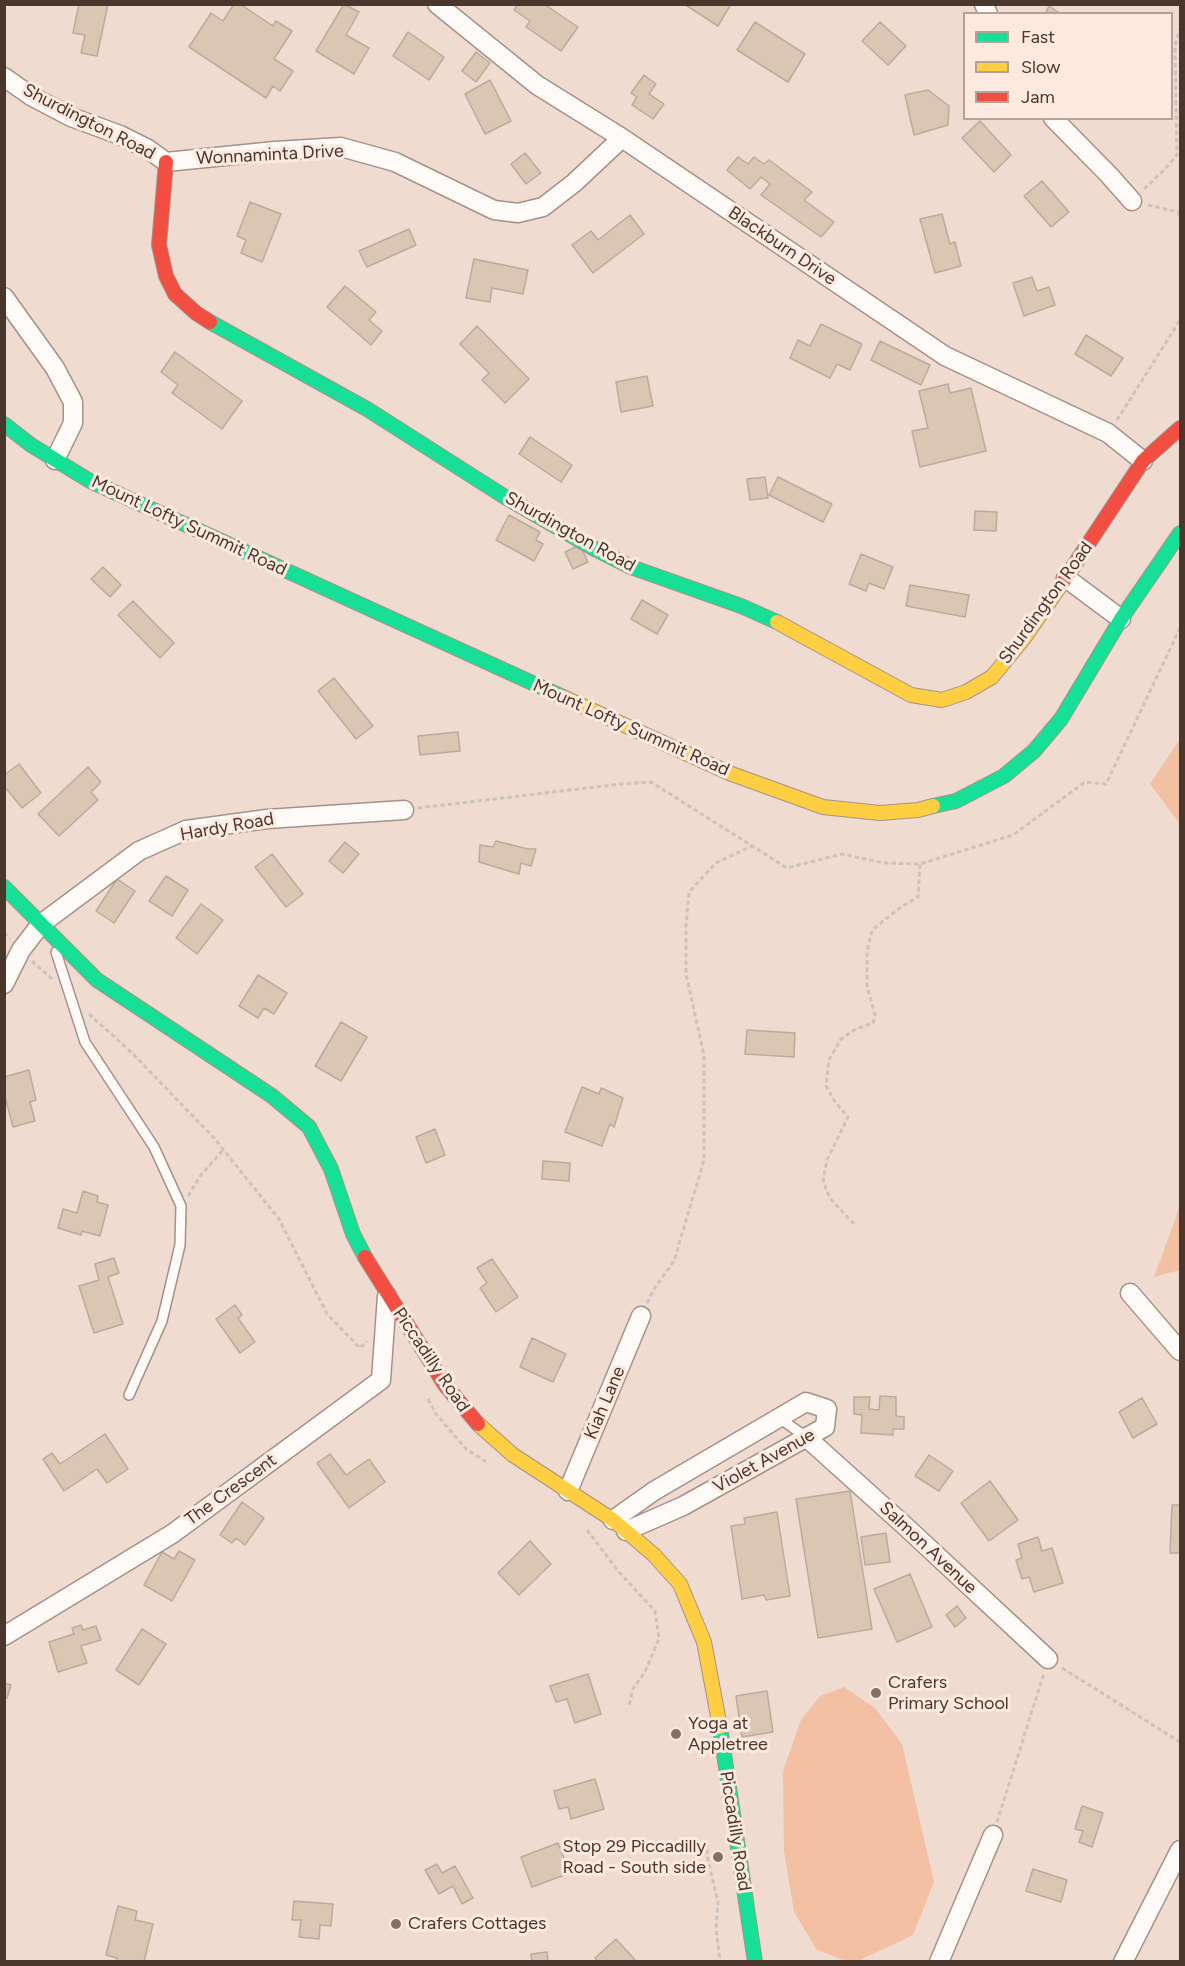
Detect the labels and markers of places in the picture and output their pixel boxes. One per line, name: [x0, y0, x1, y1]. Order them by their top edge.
place label: Crafers Primary School: [888, 1672, 1009, 1714]
marker: Crafers Primary School: [869, 1686, 883, 1700]
place label: Yoga at Appletree: [688, 1713, 768, 1756]
marker: Yoga at Appletree: [669, 1727, 683, 1741]
place label: Stop 29 Piccadilly Road - South side: [562, 1836, 706, 1878]
marker: Stop 29 Piccadilly Road - South side: [711, 1850, 725, 1864]
place label: Crafers Cottages: [408, 1913, 547, 1935]
marker: Crafers Cottages: [389, 1917, 403, 1931]

